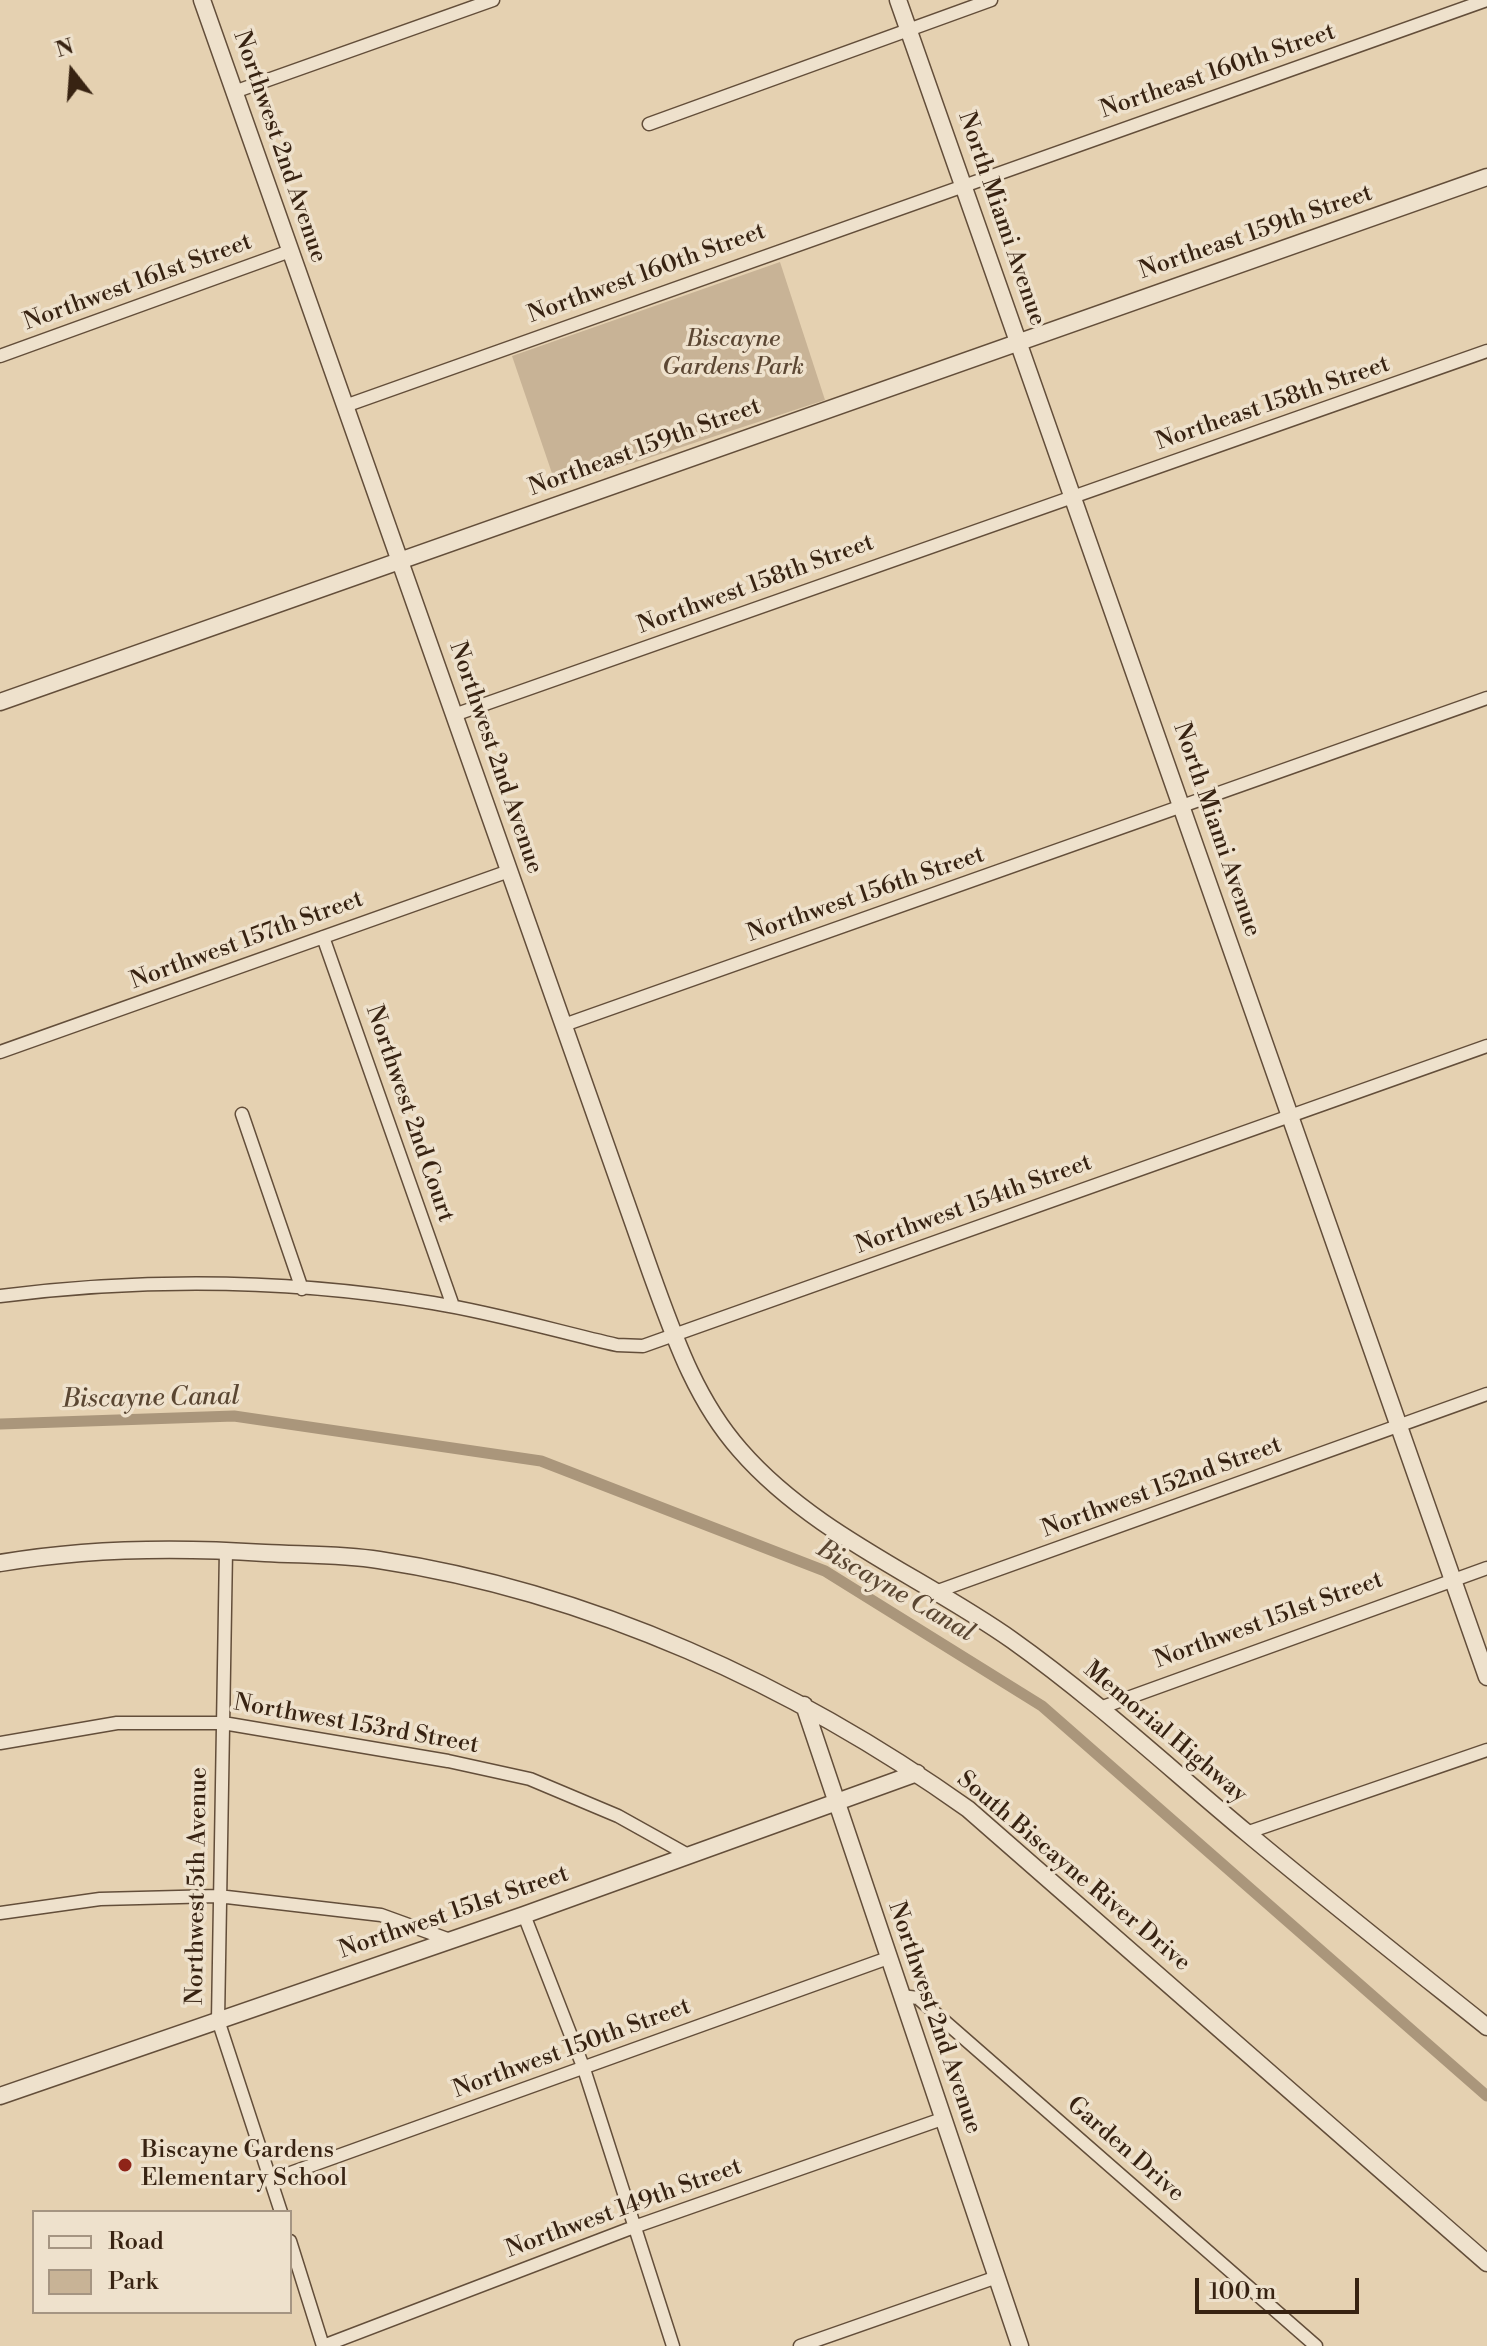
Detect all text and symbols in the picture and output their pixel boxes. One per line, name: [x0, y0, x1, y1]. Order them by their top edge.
street label: Northeast 160th Street: [1097, 18, 1339, 126]
street label: Northwest 2nd Avenue: [226, 27, 332, 267]
north arrow: [32, 32, 112, 112]
text: N: [53, 33, 77, 64]
street label: North Miami Avenue: [951, 108, 1051, 330]
street label: Northeast 159th Street: [1136, 180, 1376, 286]
street label: Northwest 160th Street: [524, 218, 770, 330]
street label: Northwest 161st Street: [20, 228, 256, 338]
park label: Biscayne Gardens Park: [662, 326, 804, 382]
street label: Northeast 158th Street: [1152, 350, 1394, 458]
street label: Northeast 159th Street: [525, 393, 765, 503]
street label: Northwest 158th Street: [634, 529, 878, 641]
street label: Northwest 2nd Avenue: [442, 638, 548, 878]
street label: North Miami Avenue: [1166, 719, 1266, 941]
street label: Northwest 156th Street: [744, 841, 988, 949]
street label: Northwest 157th Street: [127, 885, 367, 997]
street label: Northwest 2nd Court: [358, 1002, 460, 1226]
street label: Northwest 154th Street: [852, 1149, 1096, 1261]
water label: Biscayne Canal: [62, 1382, 240, 1416]
street label: Northwest 152nd Street: [1038, 1431, 1286, 1545]
water label: Biscayne Canal: [810, 1534, 980, 1650]
street label: Northwest 151st Street: [1151, 1566, 1387, 1676]
street label: Memorial Highway: [1077, 1656, 1253, 1810]
street label: Northwest 153rd Street: [231, 1689, 481, 1761]
street label: South Biscayne River Drive: [950, 1766, 1196, 1978]
street label: Northwest 5th Avenue: [182, 1767, 214, 2005]
street label: Northwest 151st Street: [335, 1860, 573, 1966]
street label: Northwest 2nd Avenue: [881, 1898, 987, 2138]
street label: Northwest 150th Street: [449, 1993, 695, 2105]
street label: Garden Drive: [1060, 2091, 1190, 2209]
place label: Biscayne Gardens Elementary School: [141, 2137, 347, 2193]
street label: Northwest 149th Street: [502, 2153, 746, 2265]
marker: Biscayne Gardens Elementary School: [116, 2156, 134, 2174]
legend: [32, 2210, 292, 2314]
text: Road: [108, 2227, 164, 2257]
scale bar: [1199, 2262, 1363, 2312]
text: Park: [108, 2267, 158, 2297]
text: 100 m: [1209, 2277, 1276, 2307]

